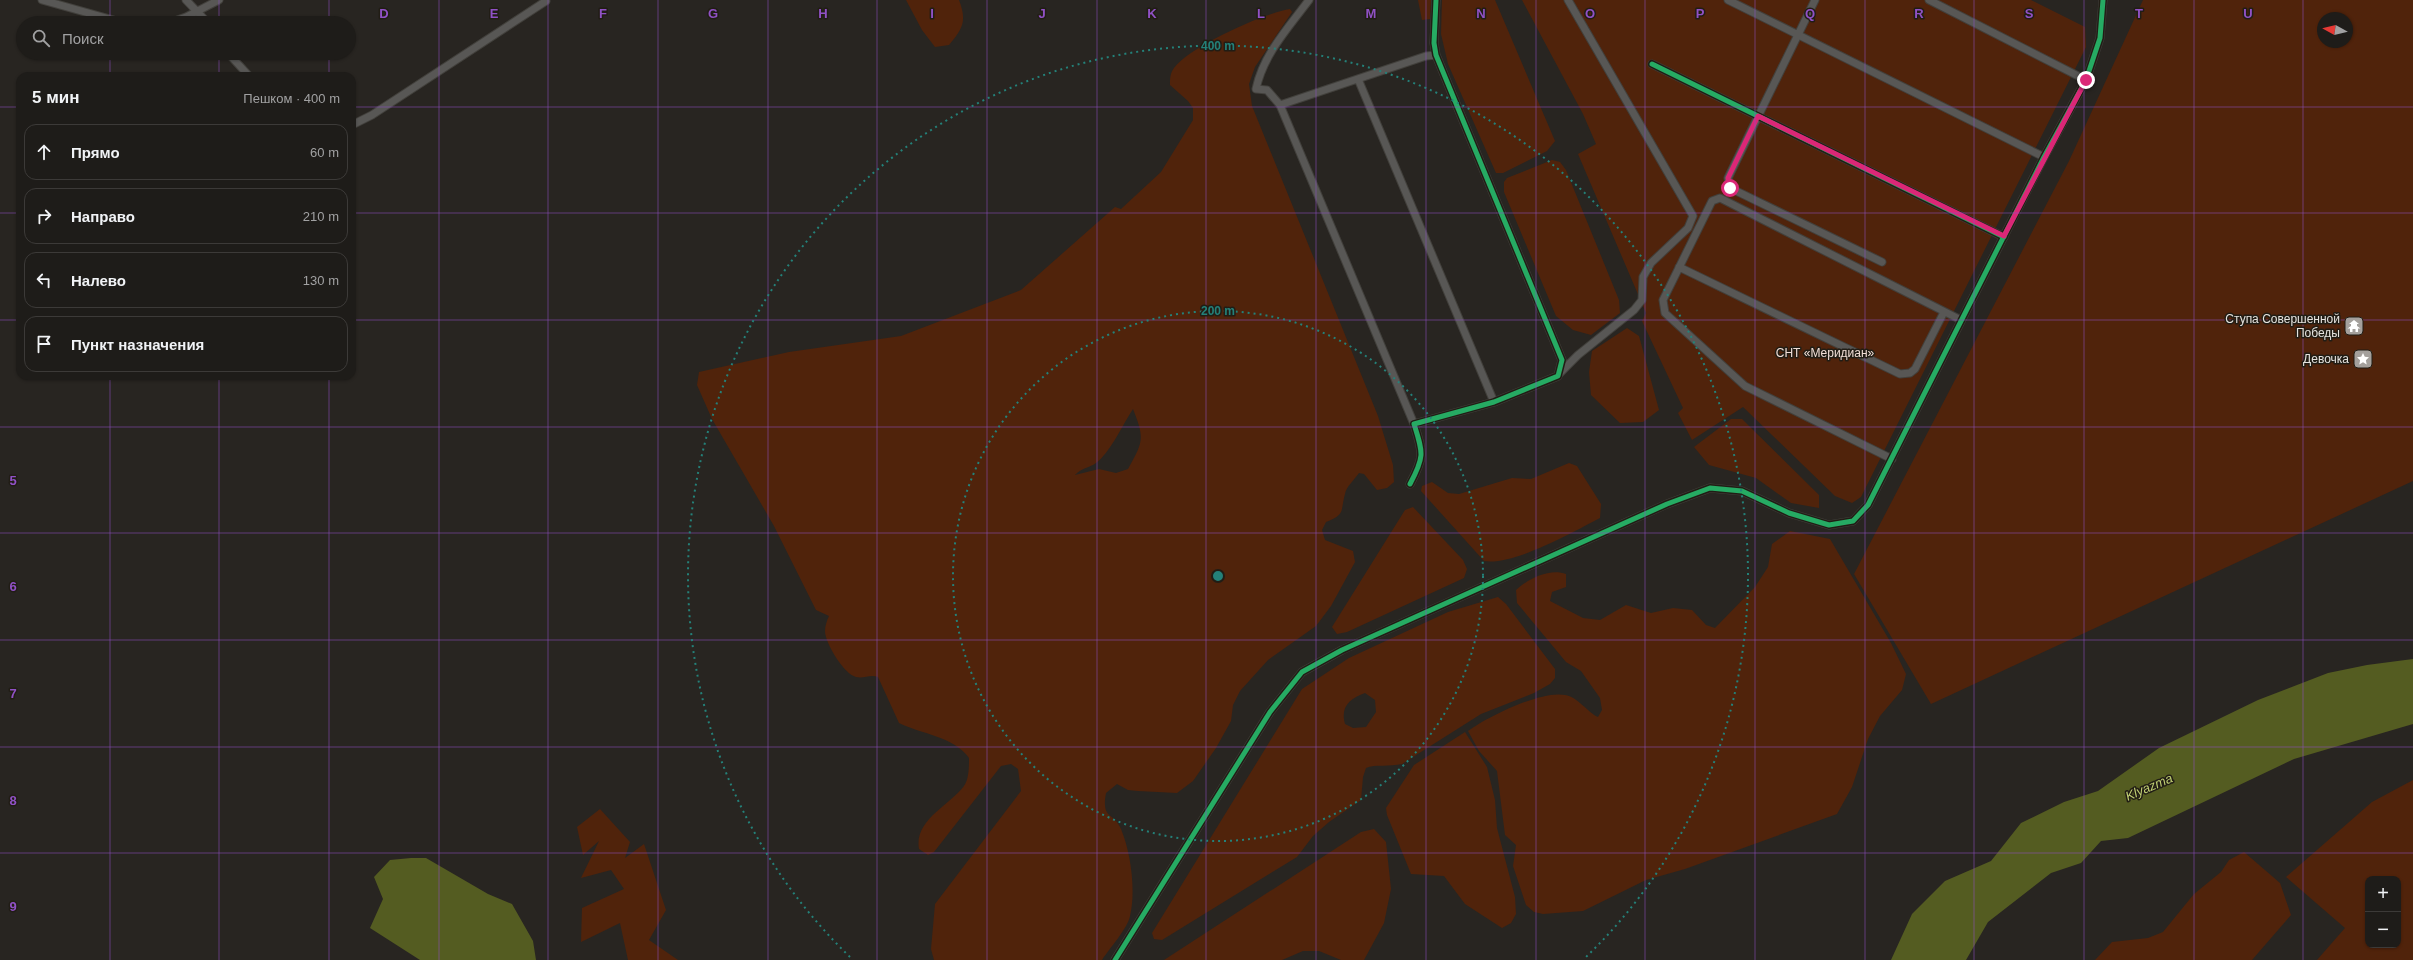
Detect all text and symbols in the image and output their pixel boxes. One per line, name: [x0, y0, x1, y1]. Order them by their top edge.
text: D: [379, 6, 389, 21]
text: E: [490, 6, 499, 21]
text: F: [599, 6, 607, 21]
text: G: [708, 6, 718, 21]
text: H: [818, 6, 828, 21]
text: I: [930, 6, 934, 21]
text: J: [1038, 6, 1046, 21]
text: K: [1147, 6, 1157, 21]
text: L: [1257, 6, 1265, 21]
text: M: [1366, 6, 1376, 21]
text: N: [1476, 6, 1486, 21]
text: O: [1585, 6, 1595, 21]
text: P: [1696, 6, 1705, 21]
text: Q: [1805, 6, 1815, 21]
text: R: [1914, 6, 1924, 21]
text: S: [2025, 6, 2034, 21]
text: T: [2135, 6, 2143, 21]
text: U: [2243, 6, 2253, 21]
north arrow: [2317, 12, 2353, 48]
search box: [16, 16, 356, 60]
icon: search: [30, 27, 52, 49]
text: Поиск: [62, 30, 104, 47]
text: 400 m: [1201, 39, 1235, 53]
route end: [2077, 71, 2095, 89]
text: 5 мин: [32, 88, 79, 107]
text: Пешком · 400 m: [243, 91, 340, 106]
icon: ahead: [33, 141, 55, 163]
text: Прямо: [71, 144, 120, 161]
text: 60 m: [310, 145, 339, 160]
route start: [1721, 179, 1739, 197]
icon: right: [33, 205, 55, 227]
text: Направо: [71, 208, 135, 225]
text: 210 m: [303, 209, 339, 224]
icon: left: [33, 269, 55, 291]
text: Налево: [71, 272, 126, 289]
text: 130 m: [303, 273, 339, 288]
text: 200 m: [1201, 304, 1235, 318]
place label: Ступа Совершенной Победы: [2225, 312, 2340, 340]
temple icon: Ступа Совершенной Победы: [2343, 315, 2365, 337]
icon: arrive: [33, 333, 55, 355]
text: Пункт назначения: [71, 336, 204, 353]
park label: СНТ «Меридиан»: [1776, 346, 1875, 360]
place icon: Девочка: [2352, 348, 2374, 370]
place label: Девочка: [2303, 352, 2349, 366]
text: 5: [9, 473, 17, 488]
centre of rings: [1211, 569, 1225, 583]
text: 6: [9, 579, 17, 594]
text: 7: [9, 686, 17, 701]
water label: Klyazma: [2123, 770, 2175, 804]
text: 8: [9, 793, 17, 808]
map controls: [2365, 876, 2401, 948]
button: +: [2365, 876, 2401, 912]
text: 9: [9, 899, 17, 914]
button: −: [2365, 912, 2401, 948]

